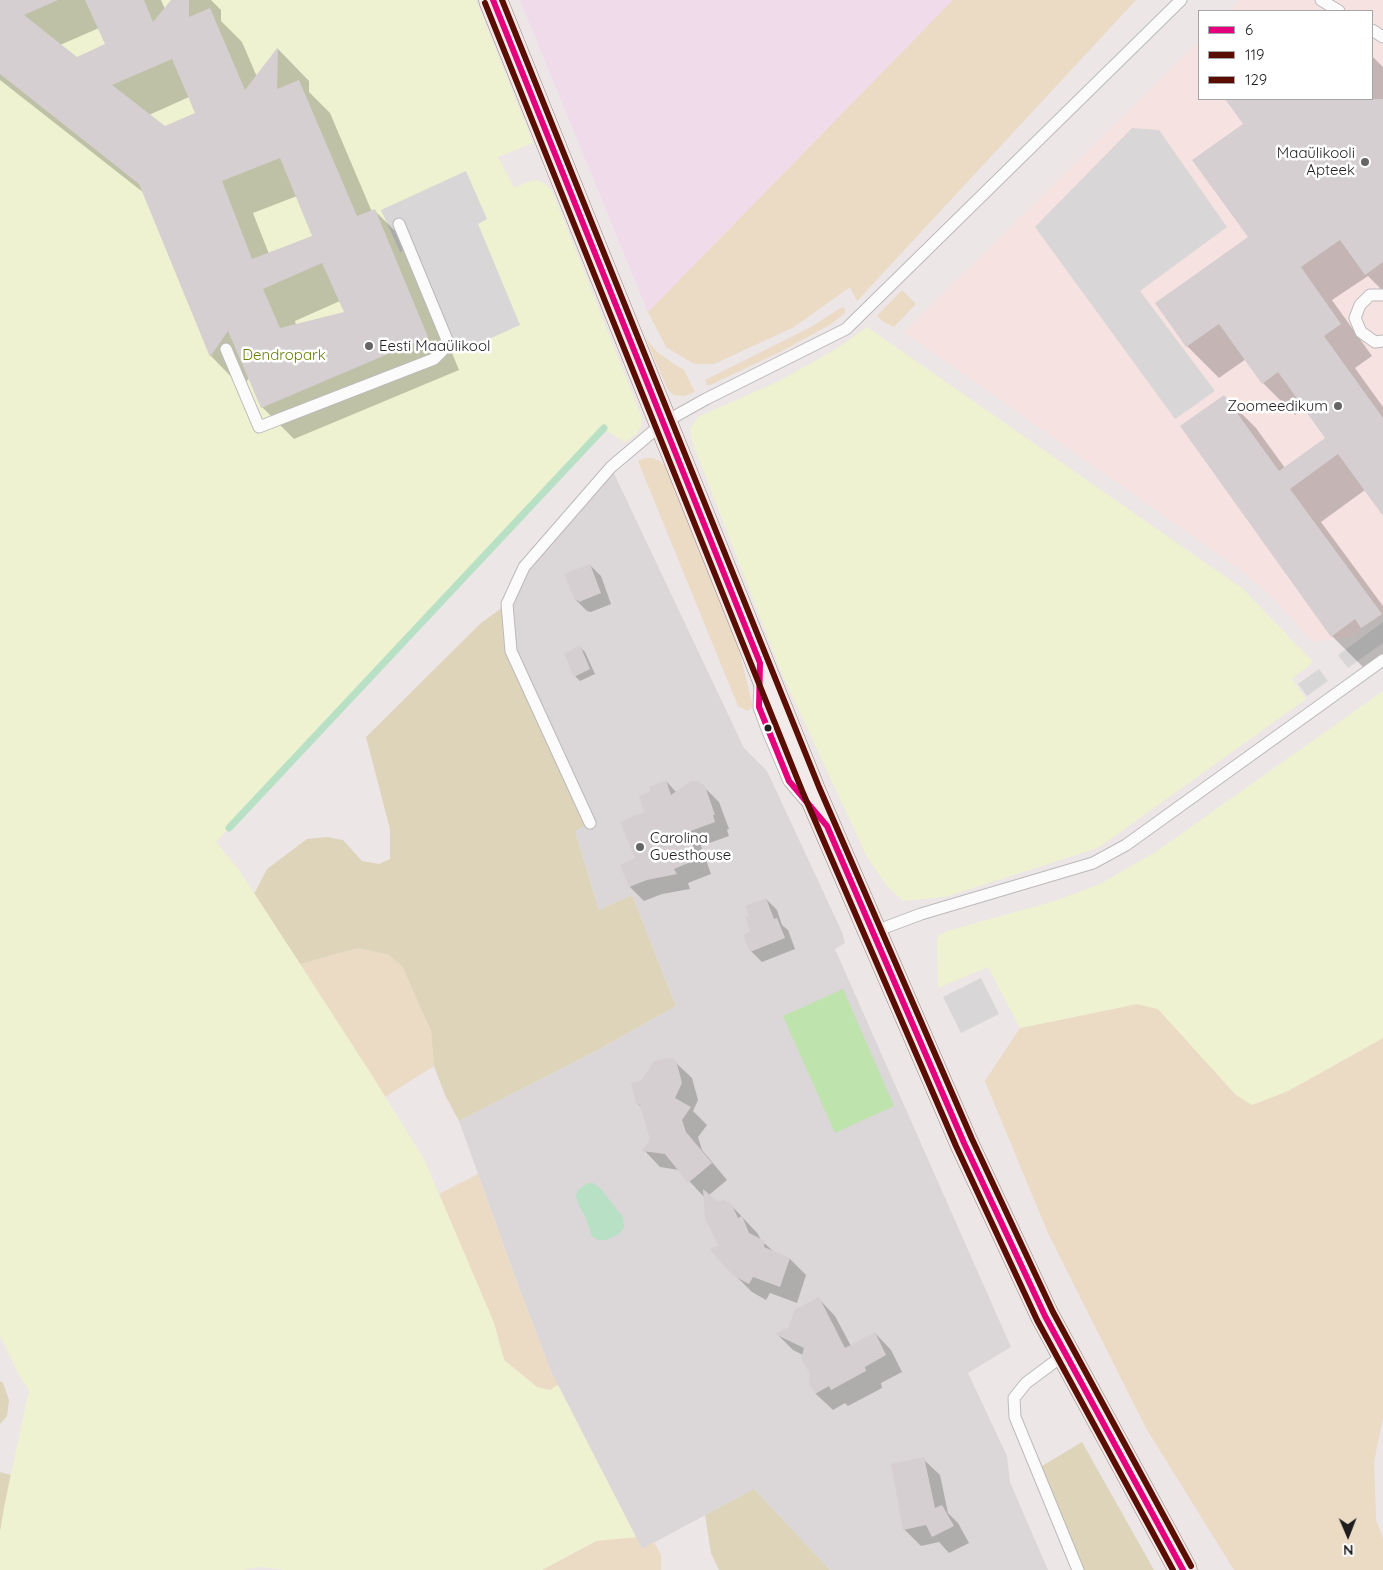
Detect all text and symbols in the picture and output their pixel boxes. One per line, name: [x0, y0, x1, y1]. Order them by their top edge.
legend: [1198, 10, 1373, 100]
text: 6: [1245, 20, 1253, 39]
text: 119: [1245, 45, 1264, 64]
text: 129: [1245, 70, 1267, 89]
place label: Maaülikooli Apteek: [1277, 144, 1355, 179]
marker: Maaülikooli Apteek: [1359, 156, 1371, 168]
place label: Eesti Maaülikool: [379, 337, 490, 355]
marker: Eesti Maaülikool: [363, 340, 375, 352]
park label: Dendropark: [242, 346, 326, 364]
place label: Zoomeedikum: [1227, 397, 1328, 415]
marker: Zoomeedikum: [1332, 400, 1344, 412]
unlabelled marker: [763, 723, 773, 733]
place label: Carolina Guesthouse: [650, 829, 731, 864]
marker: Carolina Guesthouse: [634, 841, 646, 853]
north arrow: [1323, 1510, 1373, 1560]
text: N: [1343, 1541, 1354, 1559]

